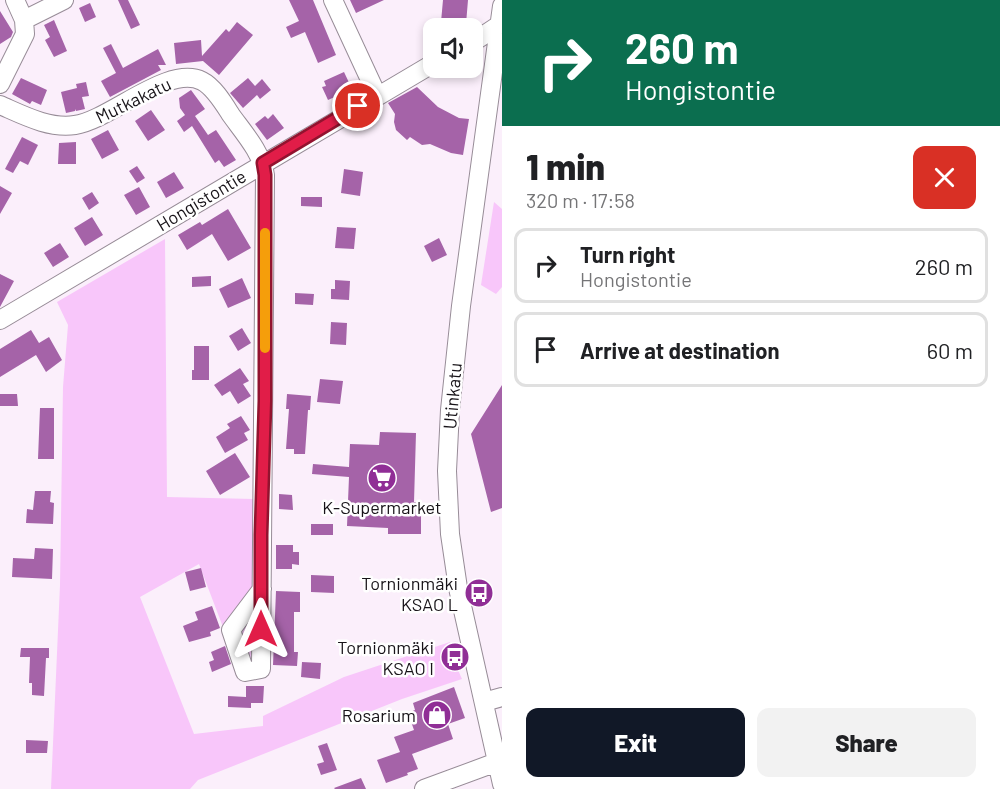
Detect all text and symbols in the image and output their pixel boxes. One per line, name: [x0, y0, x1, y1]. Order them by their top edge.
map controls: [423, 18, 483, 78]
button: sound: [423, 18, 483, 78]
text: 260 m: [625, 22, 738, 72]
icon: right: [526, 24, 604, 102]
street label: Mutkakatu: [92, 72, 174, 128]
text: Hongistontie: [625, 73, 776, 105]
pin: [332, 80, 383, 131]
icon: arrive: [341, 89, 374, 122]
text: 1 min: [526, 144, 605, 187]
button: close: [913, 146, 976, 209]
street label: Hongistontie: [152, 165, 250, 235]
text: 320 m · 17:58: [526, 188, 635, 212]
text: Turn right: [580, 241, 675, 267]
icon: right: [529, 249, 562, 282]
text: 260 m: [915, 253, 973, 279]
text: Hongistontie: [580, 267, 692, 291]
icon: arrive: [529, 333, 562, 366]
text: Arrive at destination: [580, 337, 779, 363]
text: 60 m: [927, 337, 973, 363]
street label: Utinkatu: [438, 362, 466, 430]
supermarket icon: K-Supermarket: [366, 462, 398, 494]
place label: K-Supermarket: [322, 496, 442, 518]
place label: Tornionmäki KSAO L: [361, 572, 458, 615]
bus stop icon: Tornionmäki KSAO L: [463, 577, 495, 609]
position arrow: [229, 597, 293, 661]
place label: Tornionmäki KSAO I: [337, 636, 434, 679]
bus stop icon: Tornionmäki KSAO I: [439, 641, 471, 673]
shop icon: Rosarium: [421, 699, 453, 731]
place label: Rosarium: [342, 704, 416, 726]
button: Exit: [526, 708, 745, 777]
button: Share: [757, 708, 976, 777]

